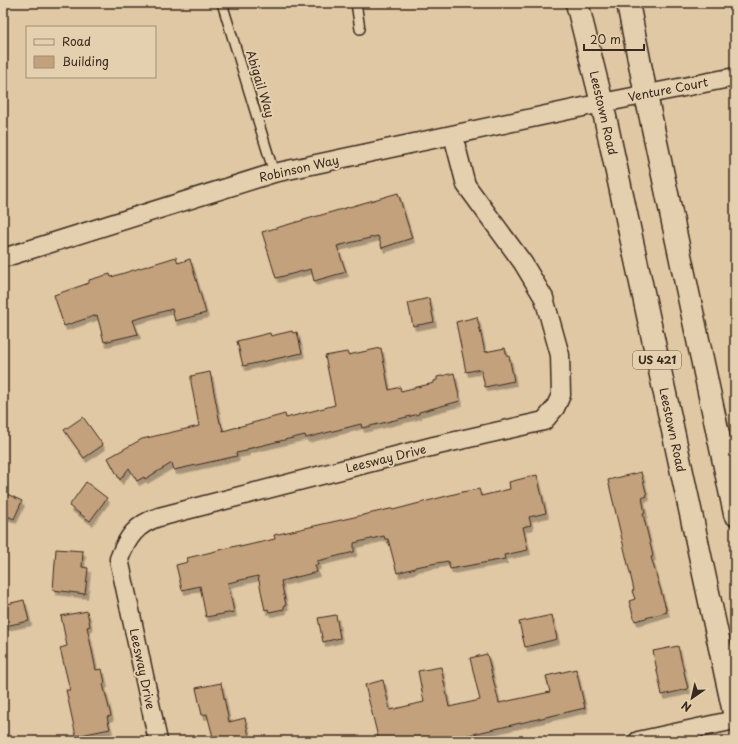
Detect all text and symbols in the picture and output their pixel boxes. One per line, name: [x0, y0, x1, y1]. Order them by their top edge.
legend: [26, 26, 156, 78]
scale bar: [584, 26, 644, 52]
text: 20 m: [590, 30, 621, 48]
text: Road: [62, 32, 91, 50]
street label: Abigail Way: [242, 48, 280, 120]
text: Building: [62, 52, 109, 70]
street label: Leestown Road: [586, 69, 622, 157]
street label: Venture Court: [626, 72, 709, 106]
street label: Robinson Way: [257, 150, 341, 186]
road number: US 421: [633, 351, 681, 369]
street label: Leestown Road: [655, 386, 691, 474]
street label: Leesway Drive: [344, 439, 428, 477]
street label: Leesway Drive: [126, 627, 160, 711]
north arrow: [672, 678, 712, 718]
text: N: [678, 697, 694, 716]

